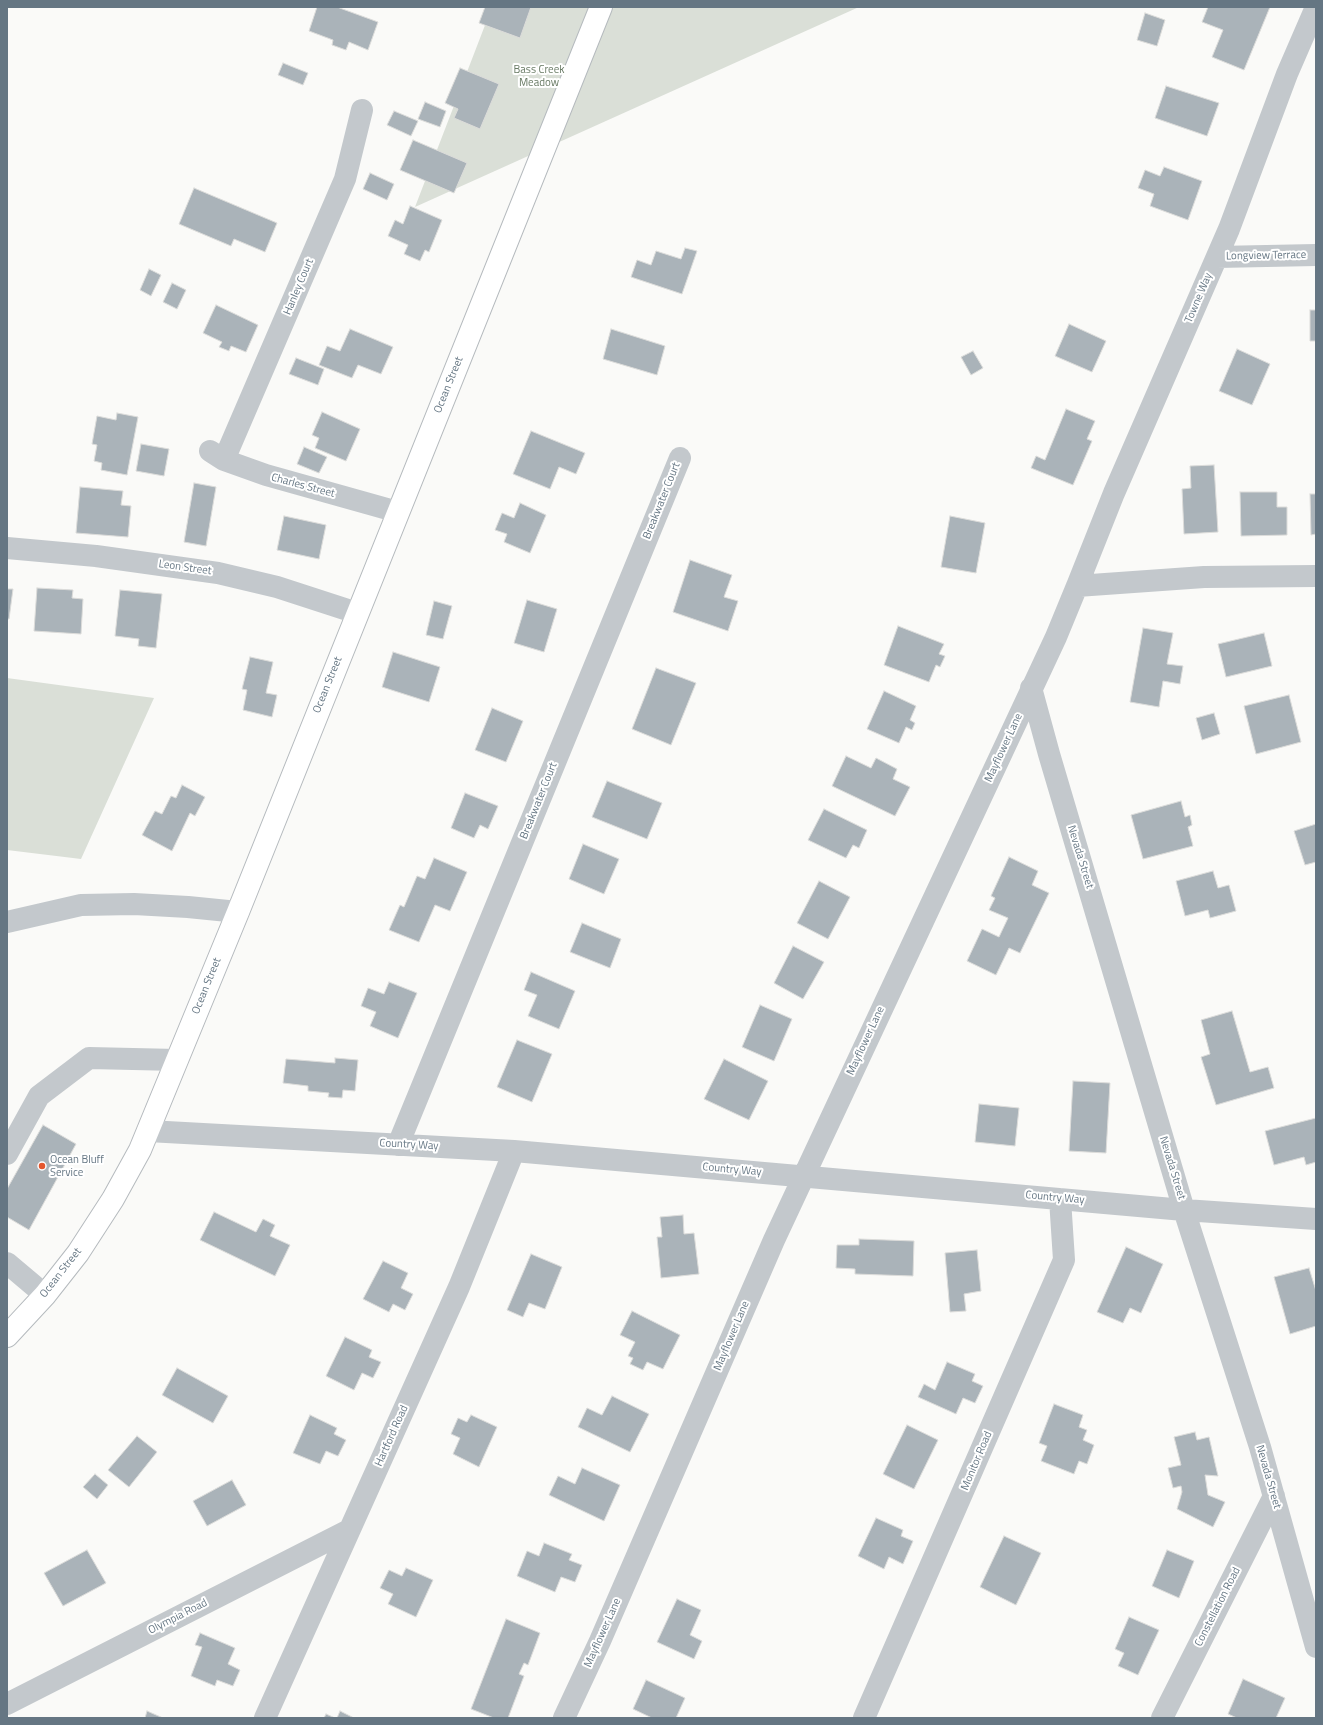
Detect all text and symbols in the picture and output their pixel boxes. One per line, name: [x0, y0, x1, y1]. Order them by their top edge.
park label: Bass Creek Meadow: [514, 63, 564, 89]
street label: Longview Terrace: [1226, 249, 1306, 263]
street label: Hanley Court: [281, 257, 317, 317]
street label: Towne Way: [1183, 271, 1215, 325]
street label: Ocean Street: [432, 355, 466, 415]
street label: Breakwater Court: [641, 461, 683, 541]
street label: Charles Street: [270, 471, 336, 501]
street label: Leon Street: [158, 558, 212, 578]
street label: Ocean Street: [311, 655, 345, 715]
street label: Mayflower Lane: [982, 712, 1026, 784]
street label: Breakwater Court: [518, 761, 560, 841]
street label: Nevada Street: [1064, 824, 1096, 890]
street label: Ocean Street: [190, 956, 224, 1016]
street label: Mayflower Lane: [844, 1005, 888, 1077]
street label: Nevada Street: [1156, 1135, 1188, 1201]
street label: Country Way: [379, 1137, 439, 1153]
place label: Ocean Bluff Service: [50, 1153, 104, 1179]
marker: Ocean Bluff Service: [37, 1161, 47, 1171]
street label: Country Way: [702, 1161, 762, 1179]
street label: Country Way: [1025, 1189, 1085, 1207]
street label: Ocean Street: [37, 1245, 85, 1301]
street label: Mayflower Lane: [711, 1299, 753, 1373]
street label: Hartford Road: [373, 1403, 411, 1469]
street label: Monitor Road: [959, 1429, 995, 1493]
street label: Nevada Street: [1253, 1444, 1283, 1510]
street label: Constellation Road: [1192, 1565, 1244, 1649]
street label: Mayflower Lane: [582, 1596, 624, 1670]
street label: Olympia Road: [146, 1597, 210, 1637]

